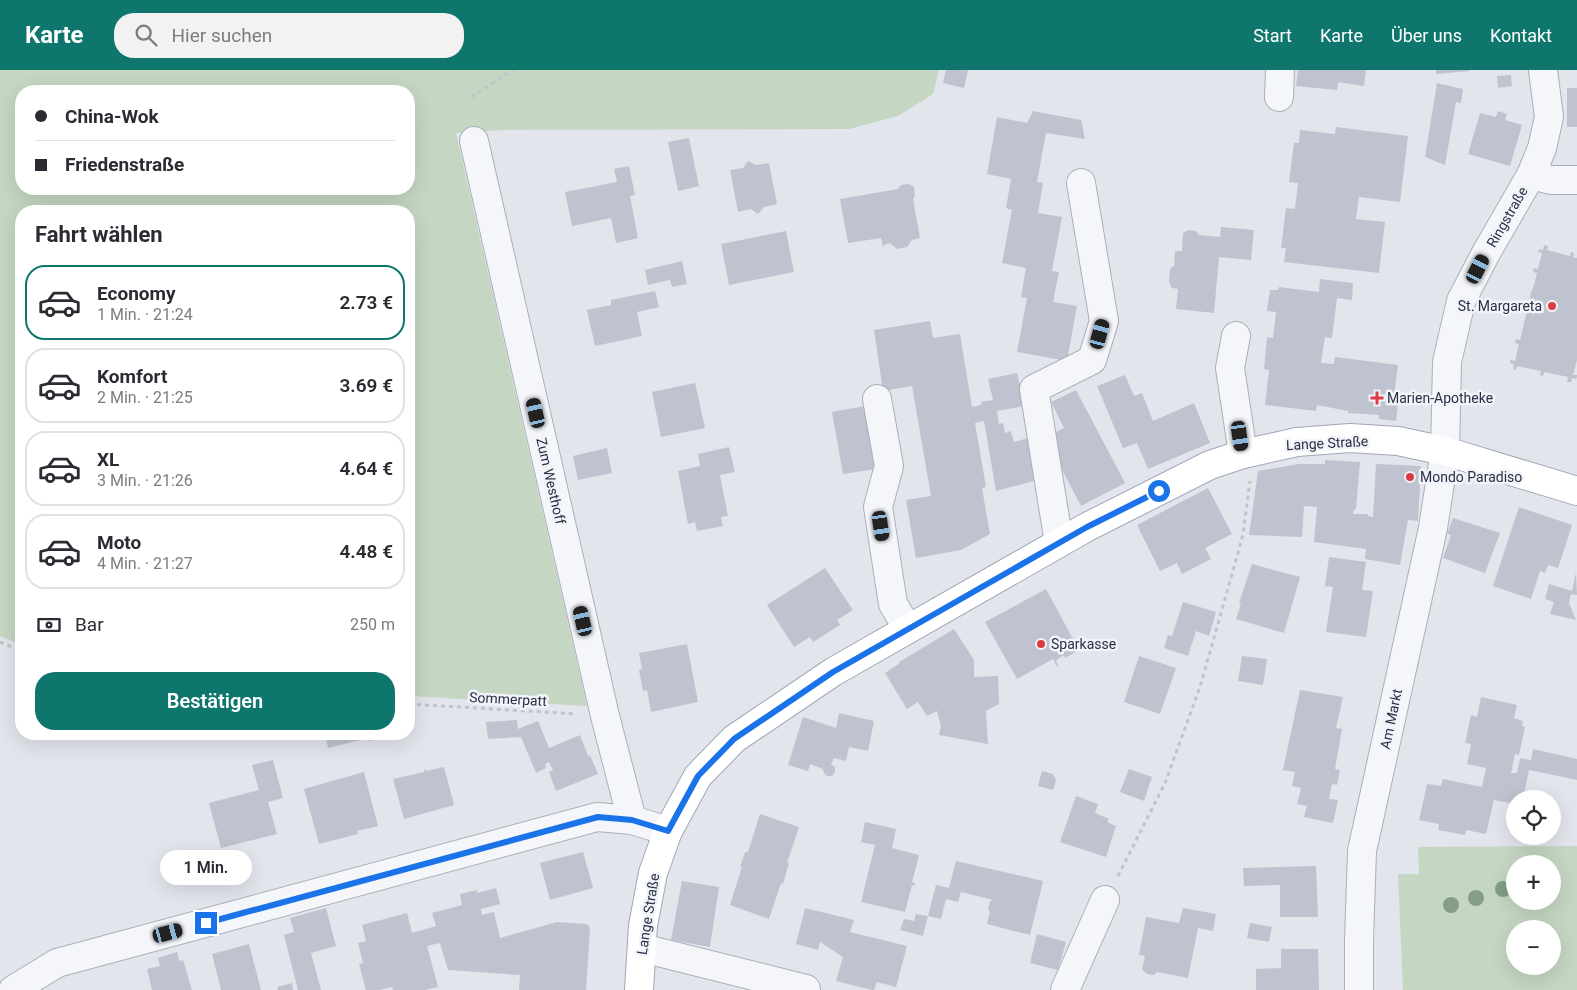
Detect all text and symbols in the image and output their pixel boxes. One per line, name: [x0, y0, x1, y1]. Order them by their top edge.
search box: [114, 13, 464, 58]
text: Karte: [25, 21, 84, 49]
icon: search: [132, 21, 160, 49]
text: Hier suchen: [172, 24, 272, 47]
text: Start: [1253, 25, 1292, 46]
text: Karte: [1320, 25, 1363, 46]
text: Über uns: [1391, 25, 1462, 46]
text: Kontakt: [1490, 25, 1552, 46]
text: China-Wok: [65, 105, 159, 128]
text: Friedenstraße: [65, 153, 184, 176]
street label: Ringstraße: [1483, 184, 1531, 250]
text: Fahrt wählen: [35, 222, 163, 247]
car: [1464, 252, 1491, 286]
icon: car: [37, 280, 82, 325]
text: Economy: [97, 282, 176, 305]
text: 2.73 €: [339, 291, 393, 314]
place label: St. Margareta: [1458, 298, 1542, 314]
marker: St. Margareta: [1546, 300, 1558, 312]
text: 1 Min. · 21:24: [97, 305, 193, 324]
car: [1088, 318, 1111, 350]
icon: car: [37, 363, 82, 408]
text: Komfort: [97, 365, 167, 388]
text: 3.69 €: [339, 374, 393, 397]
text: 2 Min. · 21:25: [97, 388, 193, 407]
place label: Marien-Apotheke: [1387, 390, 1493, 406]
marker: Marien-Apotheke: [1371, 392, 1383, 404]
car: [525, 397, 546, 429]
car: [1230, 420, 1249, 452]
street label: Lange Straße: [1285, 433, 1369, 453]
street label: Zum Westhoff: [533, 436, 569, 526]
icon: car: [37, 446, 82, 491]
text: XL: [97, 448, 119, 471]
text: 4.64 €: [339, 457, 393, 480]
place label: Mondo Paradiso: [1420, 469, 1522, 485]
text: 3 Min. · 21:26: [97, 471, 193, 490]
marker: Mondo Paradiso: [1404, 471, 1416, 483]
route start: [1148, 480, 1170, 502]
car: [871, 510, 890, 542]
icon: car: [37, 529, 82, 574]
text: Moto: [97, 531, 141, 554]
text: 4.48 €: [339, 540, 393, 563]
text: 4 Min. · 21:27: [97, 554, 193, 573]
car: [572, 605, 593, 637]
icon: cash: [35, 611, 63, 639]
text: Bar: [75, 613, 104, 636]
text: 250 m: [350, 615, 395, 634]
place label: Sparkasse: [1051, 636, 1116, 652]
marker: Sparkasse: [1035, 638, 1047, 650]
button: Bestätigen: [35, 672, 395, 730]
street label: Am Markt: [1377, 687, 1405, 751]
street label: Sommerpatt: [469, 689, 548, 709]
map controls: [1506, 790, 1561, 975]
button: locate: [1506, 790, 1561, 845]
callout: 1 Min.: [160, 850, 252, 886]
button: +: [1506, 855, 1561, 910]
text: 1 Min.: [184, 858, 228, 877]
street label: Lange Straße: [634, 872, 662, 956]
route end: [195, 912, 217, 934]
button: −: [1506, 920, 1561, 975]
car: [151, 922, 184, 944]

